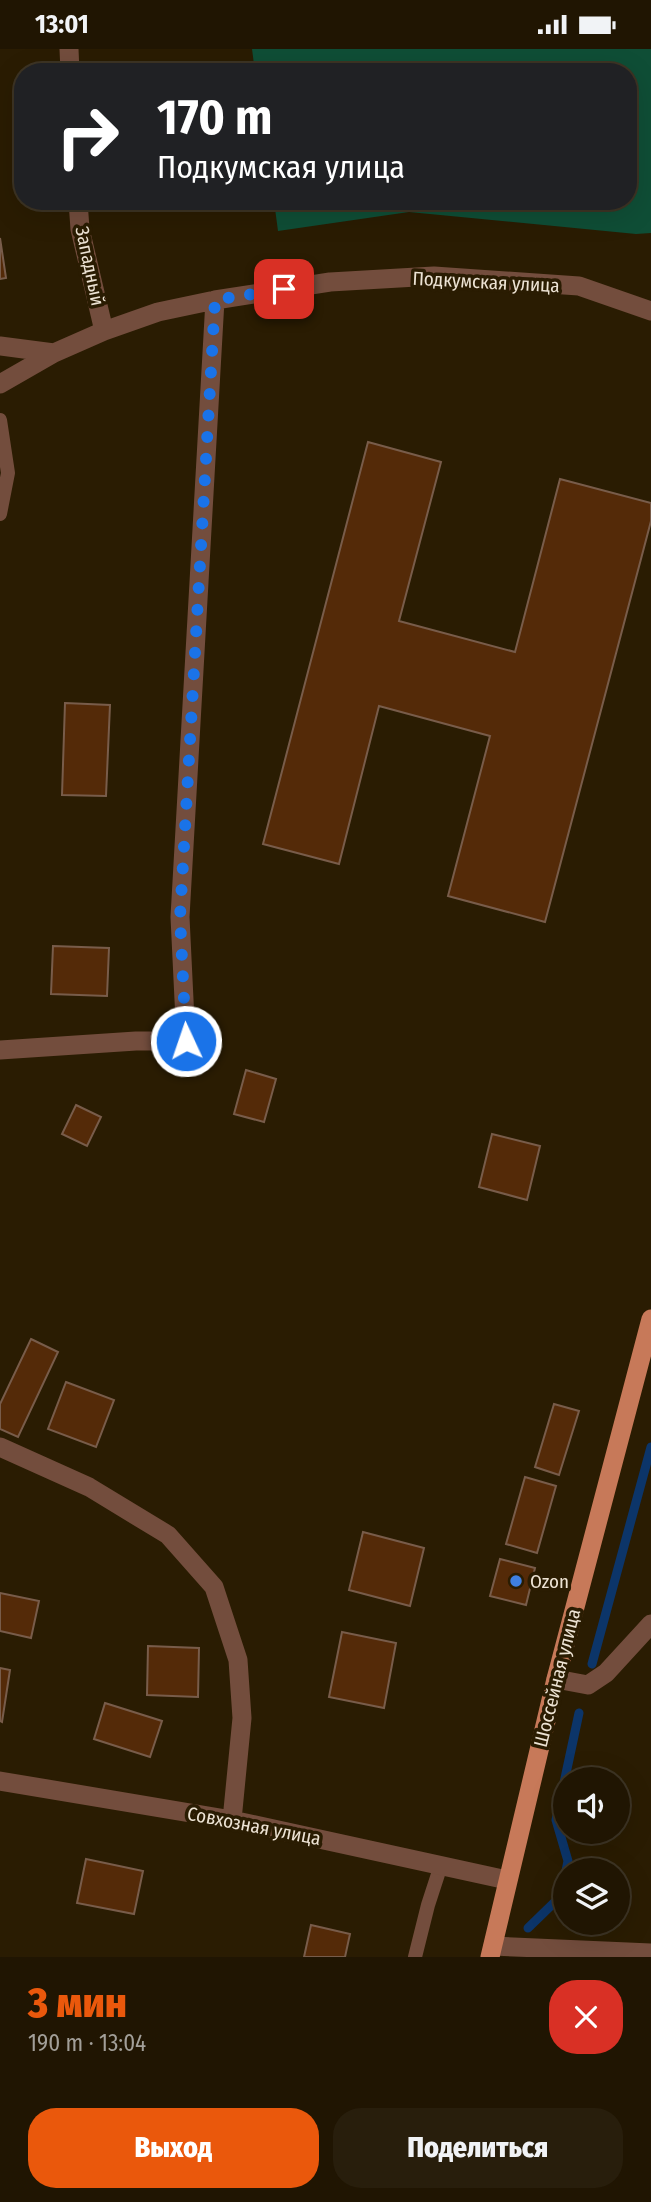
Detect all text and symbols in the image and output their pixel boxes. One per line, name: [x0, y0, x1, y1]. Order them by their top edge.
text: 13:01: [35, 9, 89, 40]
text: 170 m: [157, 88, 273, 147]
icon: right: [42, 91, 133, 182]
text: Подкумская улица: [157, 148, 405, 186]
street label: Западный: [70, 224, 110, 308]
pin: [254, 259, 314, 319]
street label: Подкумская улица: [412, 267, 560, 297]
icon: arrive: [265, 270, 303, 308]
position arrow: [149, 1004, 223, 1078]
place label: Ozon: [530, 1570, 569, 1593]
marker: Ozon: [508, 1573, 524, 1589]
street label: Шоссейная улица: [529, 1606, 585, 1750]
map controls: [553, 1767, 630, 1935]
button: sound: [553, 1767, 630, 1844]
street label: Совхозная улица: [185, 1802, 323, 1850]
button: layers: [553, 1858, 630, 1935]
text: 3 мин: [28, 1978, 127, 2028]
button: close: [549, 1980, 623, 2054]
text: 190 m · 13:04: [28, 2029, 146, 2057]
button: Выход: [28, 2108, 319, 2188]
button: Поделиться: [333, 2108, 623, 2188]

